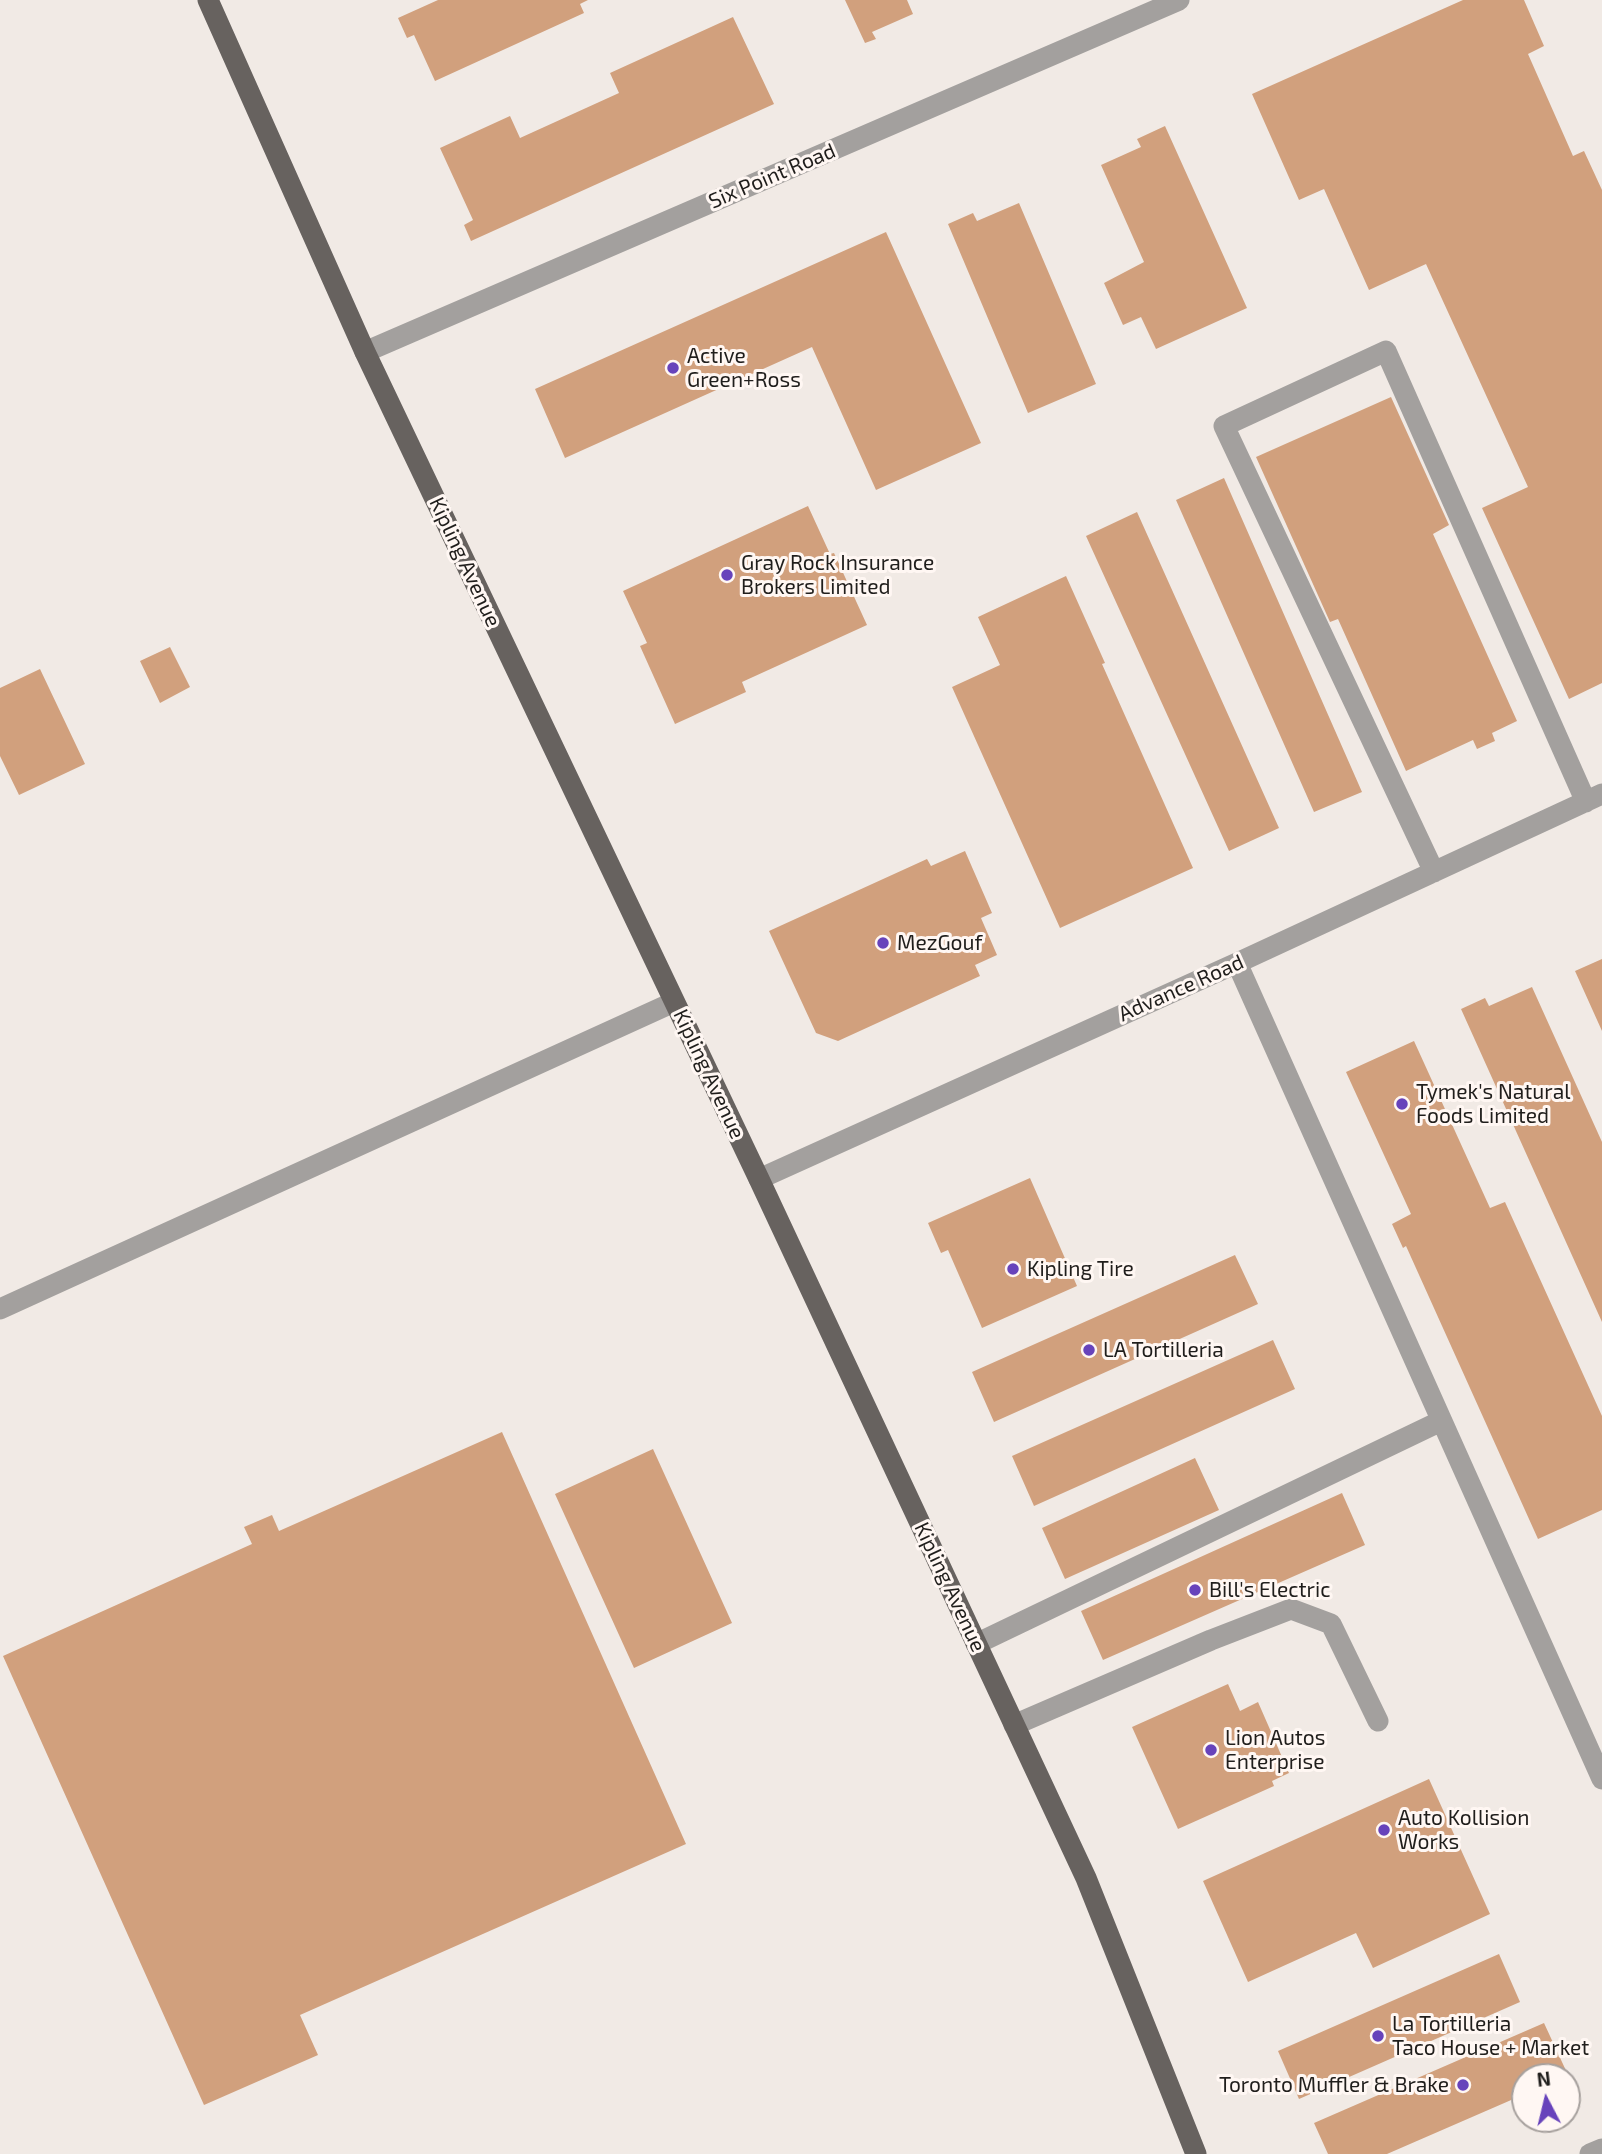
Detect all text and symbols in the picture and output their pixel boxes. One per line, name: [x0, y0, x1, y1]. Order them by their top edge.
street label: Six Point Road: [705, 138, 839, 214]
place label: Active Green+Ross: [687, 343, 801, 393]
marker: Active Green+Ross: [665, 360, 681, 376]
street label: Kipling Avenue: [424, 493, 506, 631]
place label: Gray Rock Insurance Brokers Limited: [741, 550, 934, 600]
marker: Gray Rock Insurance Brokers Limited: [719, 567, 735, 583]
place label: MezGouf: [897, 930, 982, 956]
marker: MezGouf: [875, 935, 891, 951]
street label: Advance Road: [1115, 949, 1247, 1027]
street label: Kipling Avenue: [668, 1005, 750, 1143]
place label: Tymek's Natural Foods Limited: [1416, 1079, 1570, 1129]
marker: Tymek's Natural Foods Limited: [1394, 1096, 1410, 1112]
place label: Kipling Tire: [1027, 1256, 1134, 1282]
marker: Kipling Tire: [1005, 1261, 1021, 1277]
place label: LA Tortilleria: [1103, 1337, 1224, 1363]
marker: LA Tortilleria: [1081, 1342, 1097, 1358]
street label: Kipling Avenue: [909, 1518, 991, 1656]
place label: Bill's Electric: [1209, 1577, 1330, 1603]
marker: Bill's Electric: [1187, 1582, 1203, 1598]
place label: Lion Autos Enterprise: [1225, 1725, 1325, 1775]
marker: Lion Autos Enterprise: [1203, 1742, 1219, 1758]
place label: Auto Kollision Works: [1398, 1805, 1529, 1855]
marker: Auto Kollision Works: [1376, 1822, 1392, 1838]
place label: La Tortilleria Taco House + Market: [1392, 2011, 1589, 2061]
marker: La Tortilleria Taco House + Market: [1370, 2028, 1386, 2044]
north arrow: [1511, 2063, 1581, 2133]
text: N: [1535, 2066, 1552, 2091]
place label: Toronto Muffler & Brake: [1219, 2072, 1449, 2098]
marker: Toronto Muffler & Brake: [1455, 2077, 1471, 2093]

